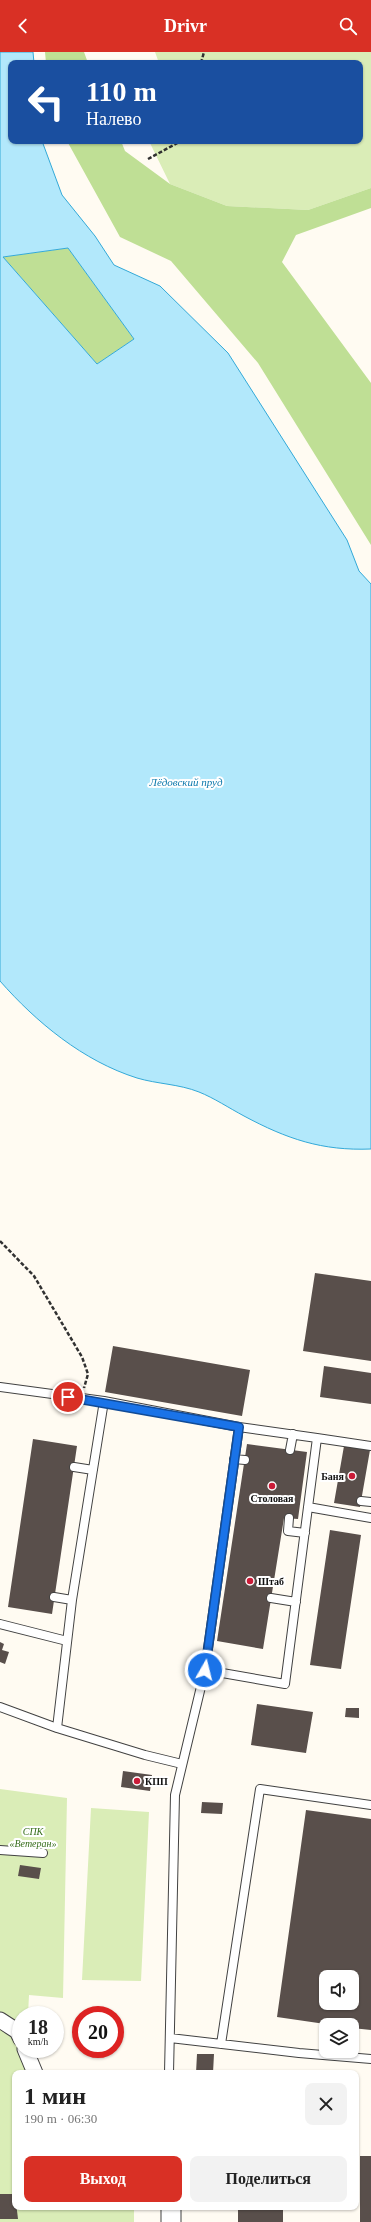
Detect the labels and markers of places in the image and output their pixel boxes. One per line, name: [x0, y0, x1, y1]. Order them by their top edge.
pin: [51, 1380, 85, 1414]
place label: Баня: [321, 1471, 345, 1482]
marker: Баня: [347, 1471, 357, 1481]
marker: Столовая: [267, 1481, 277, 1491]
place label: Столовая: [251, 1493, 294, 1504]
marker: Штаб: [245, 1576, 255, 1586]
place label: Штаб: [258, 1576, 284, 1587]
marker: КПП: [132, 1776, 142, 1786]
place label: КПП: [145, 1776, 168, 1787]

